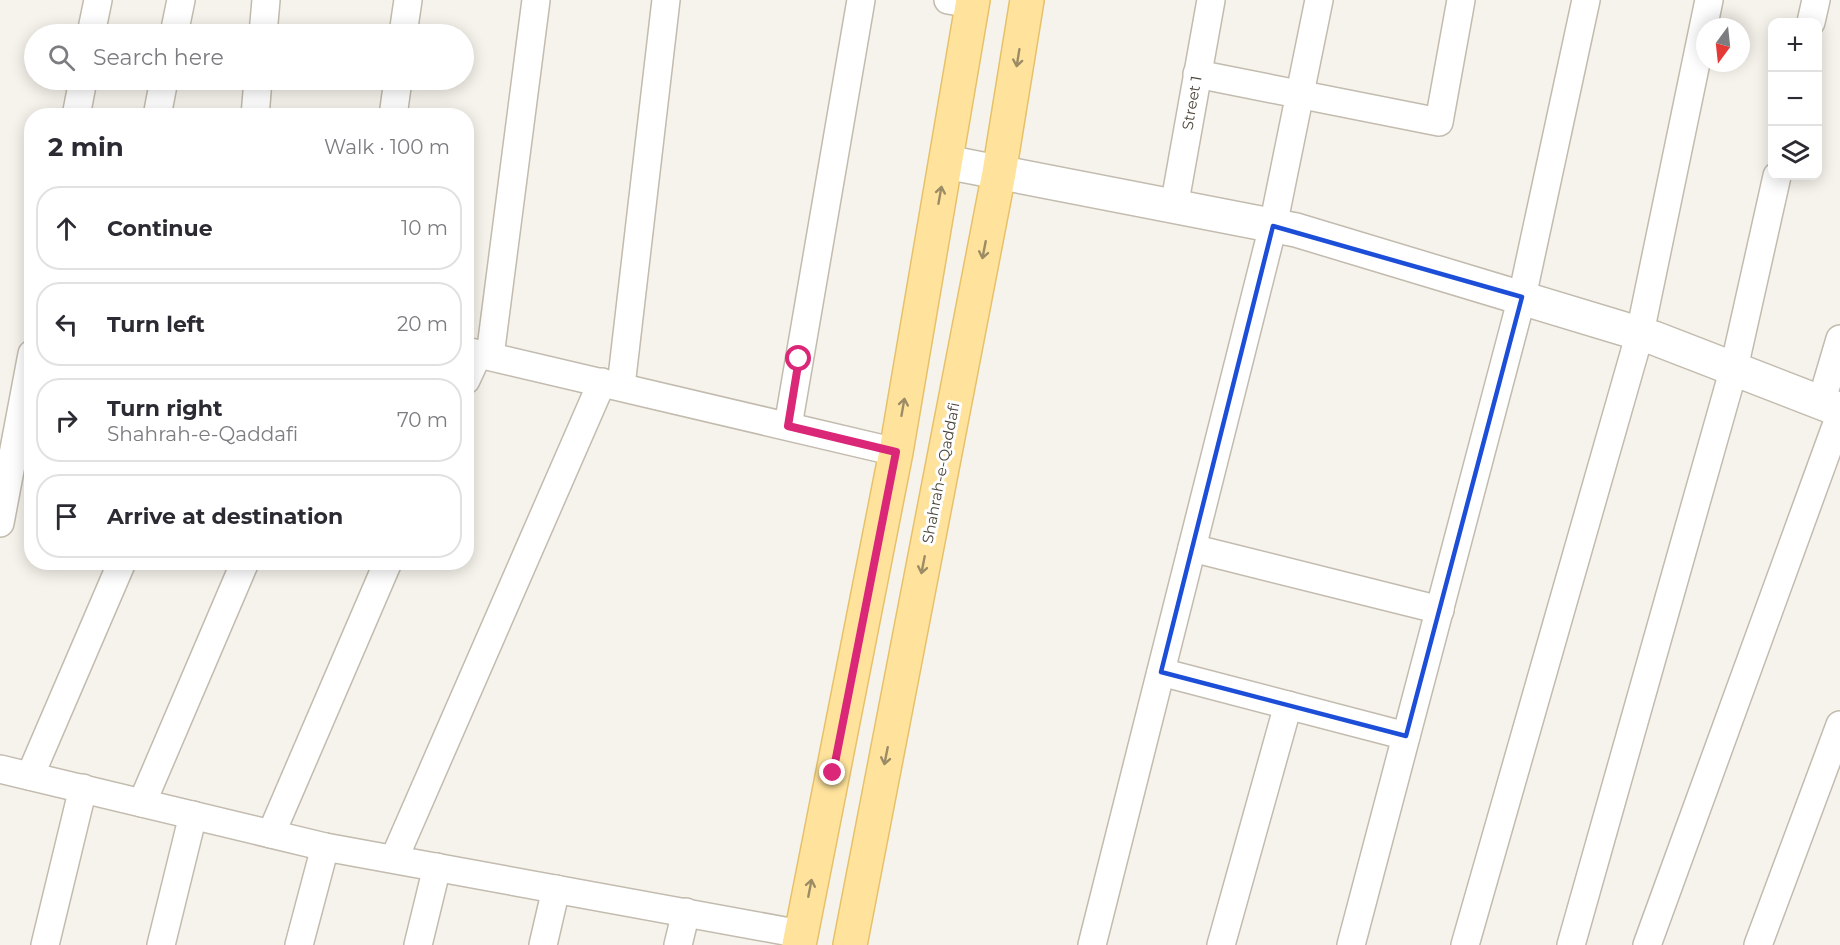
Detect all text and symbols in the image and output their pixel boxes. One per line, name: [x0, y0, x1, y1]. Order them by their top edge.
north arrow: [1696, 18, 1750, 72]
map controls: [1768, 18, 1822, 180]
button: +: [1768, 18, 1822, 72]
search box: [24, 24, 474, 90]
icon: search: [45, 41, 78, 74]
text: Search here: [93, 44, 224, 71]
one-way arrow: [1012, 47, 1023, 67]
button: −: [1768, 72, 1822, 126]
street label: Street 1: [1177, 74, 1206, 131]
button: layers: [1768, 126, 1822, 180]
text: 2 min: [48, 131, 124, 163]
text: Walk · 100 m: [324, 135, 450, 159]
one-way arrow: [935, 185, 946, 205]
icon: ahead: [50, 212, 83, 245]
text: Continue: [107, 215, 213, 242]
text: 10 m: [401, 216, 448, 240]
one-way arrow: [978, 239, 989, 259]
icon: left: [50, 308, 83, 341]
text: Turn left: [107, 311, 205, 338]
text: 20 m: [397, 312, 448, 336]
route start: [785, 345, 811, 371]
text: Turn right: [107, 395, 222, 422]
one-way arrow: [898, 398, 909, 418]
street label: Shahrah-e-Qaddafi: [917, 401, 964, 545]
icon: right: [50, 404, 83, 437]
text: 70 m: [397, 408, 448, 432]
text: Shahrah-e-Qaddafi: [107, 422, 298, 446]
icon: arrive: [50, 500, 83, 533]
text: Arrive at destination: [107, 503, 343, 530]
one-way arrow: [917, 555, 928, 574]
one-way arrow: [880, 746, 891, 766]
route end: [819, 759, 845, 785]
one-way arrow: [805, 878, 816, 898]

